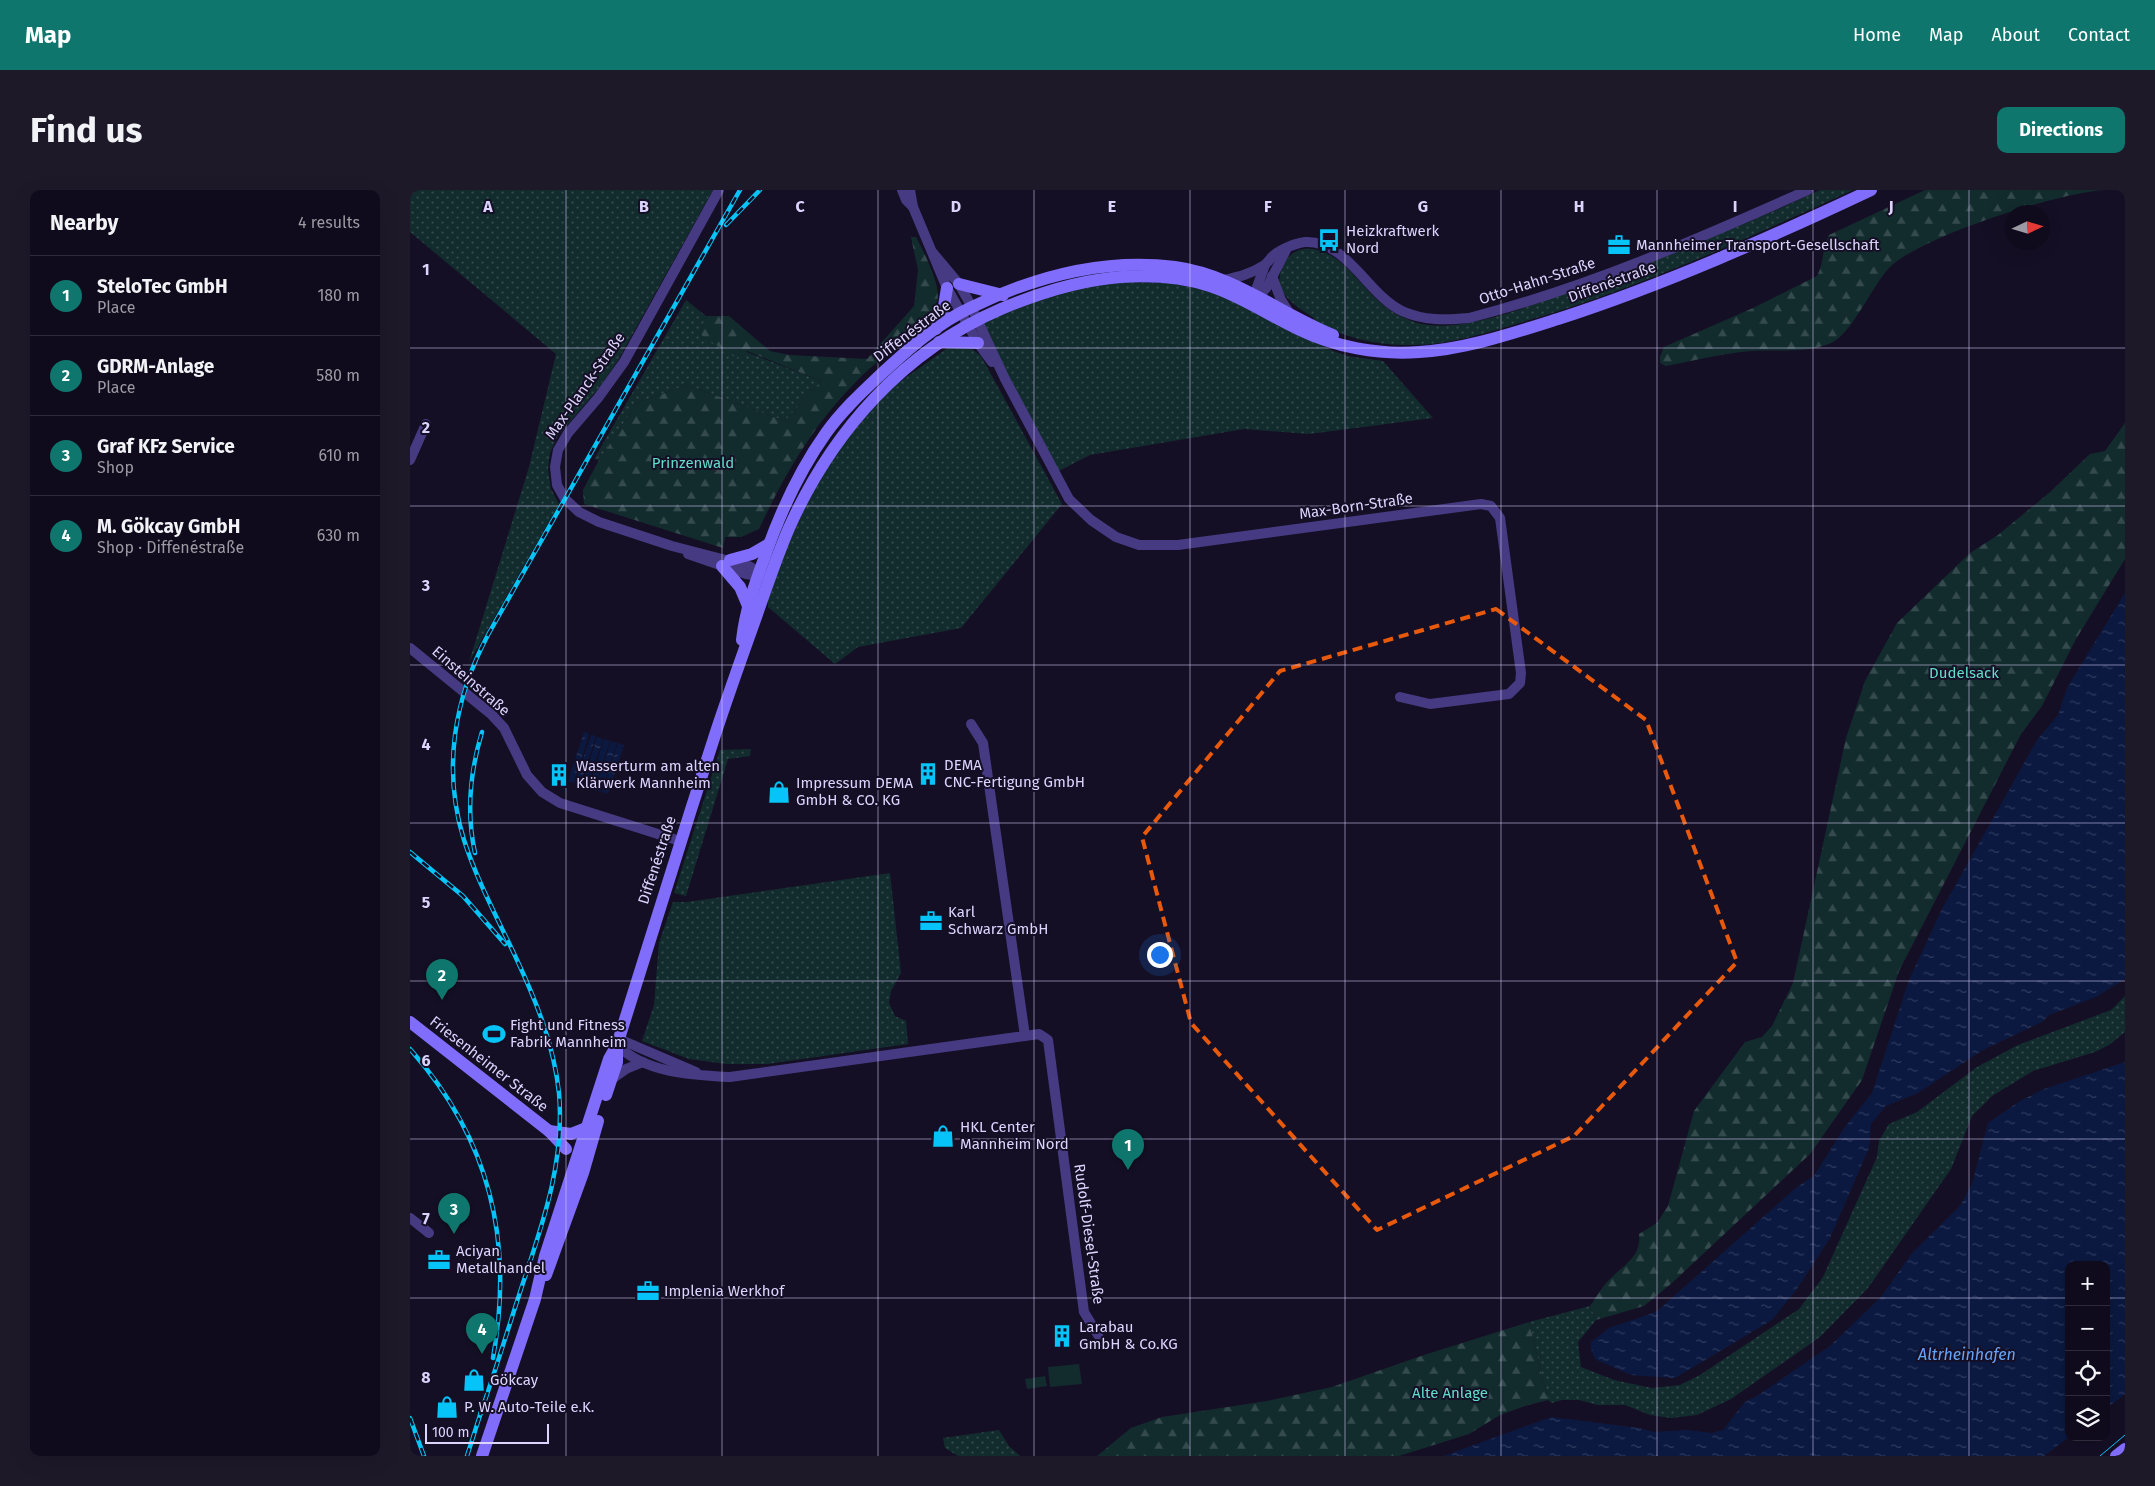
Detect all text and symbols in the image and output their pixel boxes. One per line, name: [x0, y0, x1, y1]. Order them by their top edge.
text: Map: [25, 21, 71, 49]
text: Home: [1853, 24, 1901, 46]
text: Map: [1929, 24, 1963, 46]
text: About: [1991, 24, 2040, 46]
text: Contact: [2068, 24, 2130, 46]
button: Directions: [1997, 107, 2125, 153]
text: Find us: [30, 109, 142, 151]
text: A: [482, 197, 493, 216]
text: B: [639, 197, 649, 216]
text: C: [795, 197, 805, 216]
text: D: [951, 197, 961, 216]
text: E: [1108, 197, 1116, 216]
text: F: [1264, 197, 1272, 216]
text: G: [1418, 197, 1428, 216]
text: H: [1574, 197, 1584, 216]
text: I: [1733, 197, 1737, 216]
text: J: [1887, 197, 1894, 216]
north arrow: [2005, 205, 2050, 250]
text: Nearby: [50, 210, 118, 236]
text: 4 results: [298, 213, 360, 232]
place label: Heizkraftwerk Nord: [1346, 222, 1439, 257]
bus stop icon: Heizkraftwerk Nord: [1316, 227, 1342, 253]
office icon: Mannheimer Transport-Gesellschaft: [1606, 232, 1632, 258]
place label: Mannheimer Transport-Gesellschaft: [1636, 236, 1880, 254]
street label: Otto-Hahn-Straße: [1477, 254, 1597, 308]
street label: Diffenéstraße: [1566, 258, 1658, 306]
text: 1: [422, 260, 430, 279]
text: SteloTec GmbH: [97, 275, 228, 298]
text: 1: [62, 286, 70, 305]
text: 180 m: [317, 286, 360, 305]
street label: Diffenéstraße: [870, 296, 954, 366]
text: Place: [97, 298, 136, 317]
street label: Max-Planck-Straße: [541, 329, 629, 443]
text: GDRM-Anlage: [97, 355, 214, 378]
text: 2: [62, 366, 70, 385]
text: 580 m: [316, 366, 360, 385]
text: Place: [97, 378, 136, 397]
text: 2: [422, 418, 430, 437]
text: Graf KFz Service: [97, 435, 235, 458]
text: 3: [62, 446, 70, 465]
text: 610 m: [318, 446, 360, 465]
park label: Prinzenwald: [652, 454, 734, 472]
text: Shop: [97, 458, 134, 477]
street label: Max-Born-Straße: [1298, 489, 1414, 523]
text: M. Gökcay GmbH: [97, 515, 240, 538]
text: 4: [61, 526, 71, 545]
text: 630 m: [317, 526, 360, 545]
text: Shop · Diffenéstraße: [97, 538, 244, 557]
text: 3: [421, 576, 430, 595]
street label: Einsteinstraße: [428, 642, 514, 720]
park label: Dudelsack: [1929, 664, 1999, 682]
text: 4: [421, 735, 431, 754]
place label: DEMA CNC-Fertigung GmbH: [944, 756, 1085, 791]
place label: Wasserturm am alten Klärwerk Mannheim: [576, 757, 720, 792]
building icon: DEMA CNC-Fertigung GmbH: [915, 761, 941, 787]
building icon: Wasserturm am alten Klärwerk Mannheim: [546, 762, 572, 788]
place label: Impressum DEMA GmbH & CO. KG: [796, 774, 913, 809]
shop icon: Impressum DEMA GmbH & CO. KG: [766, 779, 792, 805]
street label: Diffenéstraße: [634, 814, 680, 906]
text: 5: [422, 893, 431, 912]
place label: Karl Schwarz GmbH: [948, 903, 1048, 938]
office icon: Karl Schwarz GmbH: [918, 908, 944, 934]
your location: [1147, 942, 1173, 968]
pin: 2: [426, 959, 458, 1000]
street label: Friesenheimer Straße: [426, 1012, 552, 1116]
place label: Fight und Fitness Fabrik Mannheim: [510, 1016, 627, 1051]
sports icon: Fight und Fitness Fabrik Mannheim: [481, 1021, 507, 1047]
text: 6: [421, 1051, 431, 1070]
place label: HKL Center Mannheim Nord: [960, 1118, 1069, 1153]
shop icon: HKL Center Mannheim Nord: [930, 1123, 956, 1149]
pin: 1: [1112, 1129, 1144, 1170]
street label: Rudolf-Diesel-Straße: [1070, 1163, 1108, 1305]
pin: 3: [438, 1193, 470, 1234]
text: 7: [422, 1209, 430, 1228]
place label: Aciyan Metallhandel: [456, 1242, 546, 1277]
office icon: Aciyan Metallhandel: [426, 1247, 452, 1273]
map controls: [2065, 1261, 2110, 1441]
button: +: [2065, 1261, 2110, 1306]
office icon: Implenia Werkhof: [635, 1278, 661, 1304]
place label: Implenia Werkhof: [664, 1282, 785, 1300]
button: −: [2065, 1306, 2110, 1351]
pin: 4: [466, 1313, 498, 1354]
place label: Larabau GmbH & Co.KG: [1079, 1318, 1178, 1353]
building icon: Larabau GmbH & Co.KG: [1049, 1323, 1075, 1349]
water label: Altrheinhafen: [1917, 1345, 2016, 1364]
button: locate: [2065, 1351, 2110, 1396]
shop icon: Gökcay: [461, 1367, 487, 1393]
text: 8: [421, 1368, 431, 1387]
place label: Gökcay: [490, 1371, 539, 1389]
park label: Alte Anlage: [1412, 1384, 1488, 1402]
shop icon: P. W. Auto-Teile e.K.: [434, 1394, 460, 1420]
button: layers: [2065, 1396, 2110, 1441]
place label: P. W. Auto-Teile e.K.: [464, 1398, 594, 1416]
scale bar: [425, 1421, 549, 1444]
text: 100 m: [432, 1424, 469, 1441]

